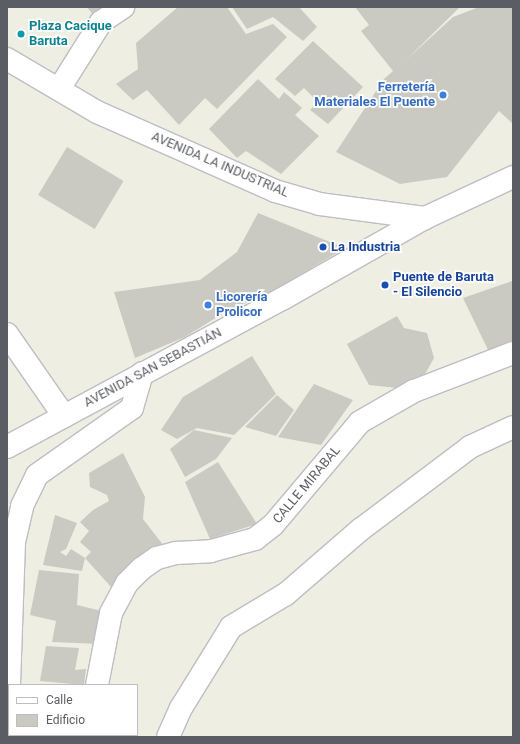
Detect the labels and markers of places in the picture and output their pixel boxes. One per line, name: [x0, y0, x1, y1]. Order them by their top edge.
place label: Plaza Cacique Baruta: [29, 19, 112, 50]
marker: Plaza Cacique Baruta: [16, 29, 26, 39]
place label: Ferretería Materiales El Puente: [314, 80, 435, 111]
marker: Ferretería Materiales El Puente: [438, 90, 448, 100]
place label: La Industria: [331, 239, 400, 255]
marker: La Industria: [318, 242, 328, 252]
place label: Puente de Baruta - El Silencio: [393, 270, 494, 301]
marker: Puente de Baruta - El Silencio: [380, 280, 390, 290]
place label: Licorería Prolicor: [216, 290, 268, 321]
marker: Licorería Prolicor: [203, 300, 213, 310]

